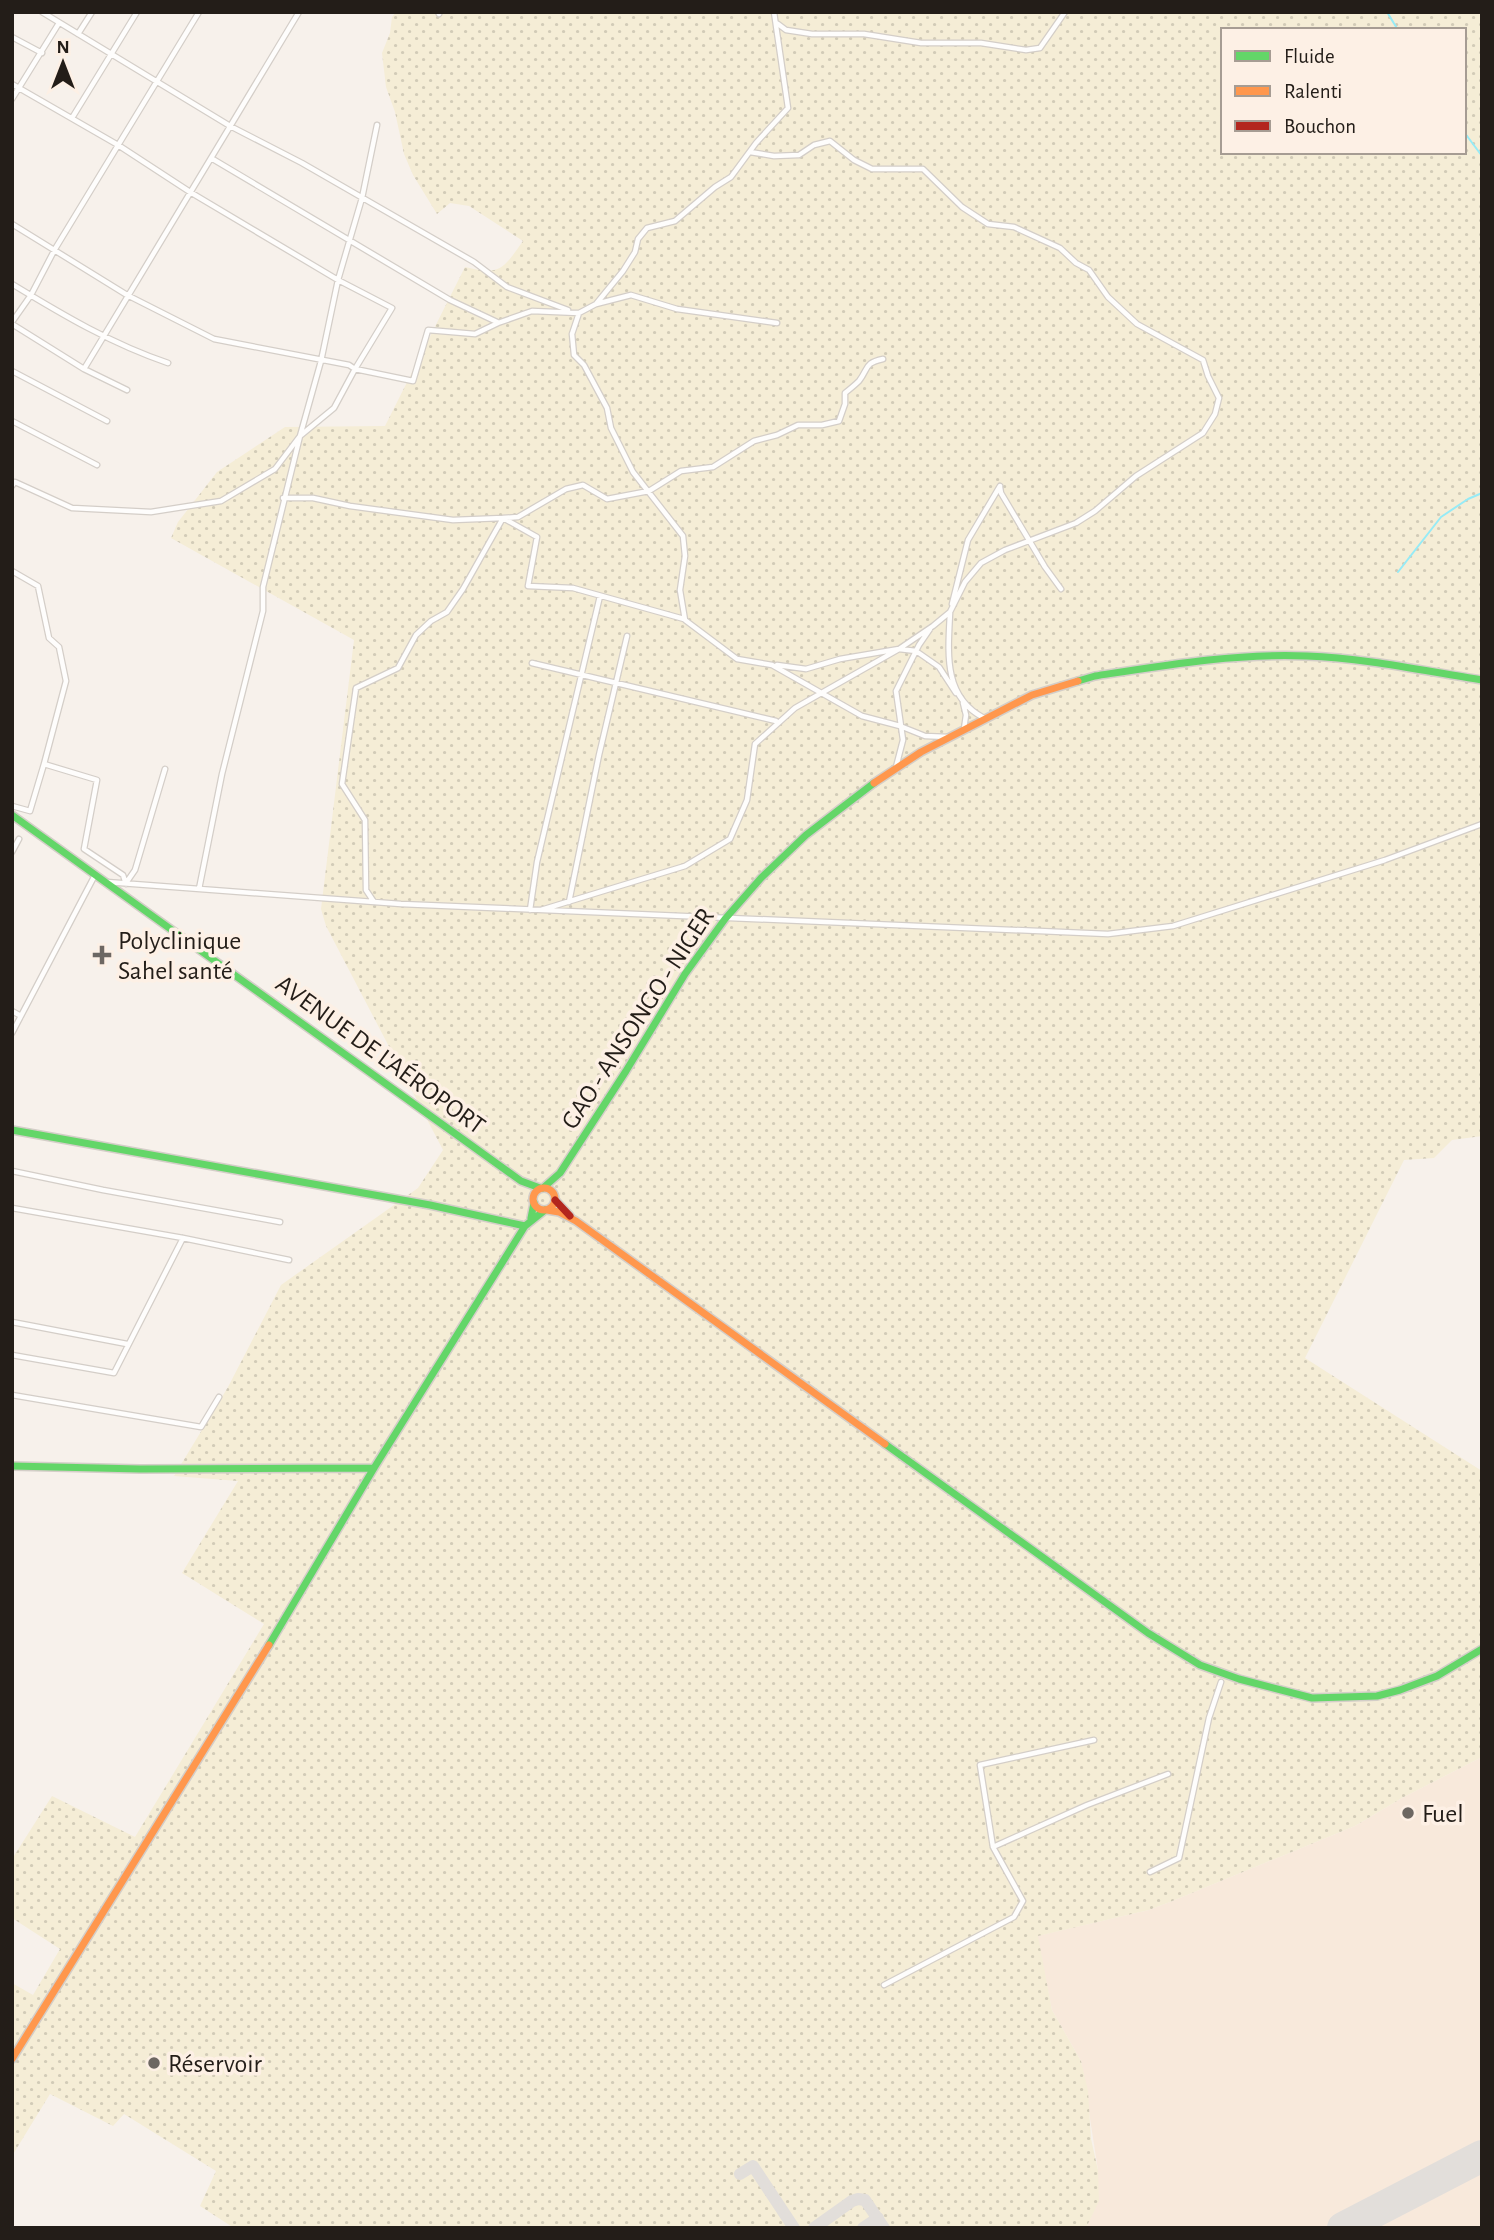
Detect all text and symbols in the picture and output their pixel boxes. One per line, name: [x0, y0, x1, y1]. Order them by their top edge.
north arrow: [28, 28, 98, 98]
legend: [1221, 28, 1466, 154]
text: N: [56, 38, 70, 57]
text: Fluide: [1284, 46, 1335, 67]
text: Ralenti: [1284, 81, 1342, 102]
text: Bouchon: [1284, 116, 1356, 137]
street label: GAO - ANSONGO - NIGER: [557, 903, 719, 1134]
place label: Polyclinique Sahel santé: [118, 928, 241, 984]
marker: Polyclinique Sahel santé: [92, 945, 112, 965]
street label: AVENUE DE L'AÉROPORT: [271, 969, 491, 1139]
place label: Fuel: [1422, 1801, 1464, 1827]
marker: Fuel: [1400, 1805, 1416, 1821]
place label: Réservoir: [168, 2051, 262, 2077]
marker: Réservoir: [146, 2055, 162, 2071]

